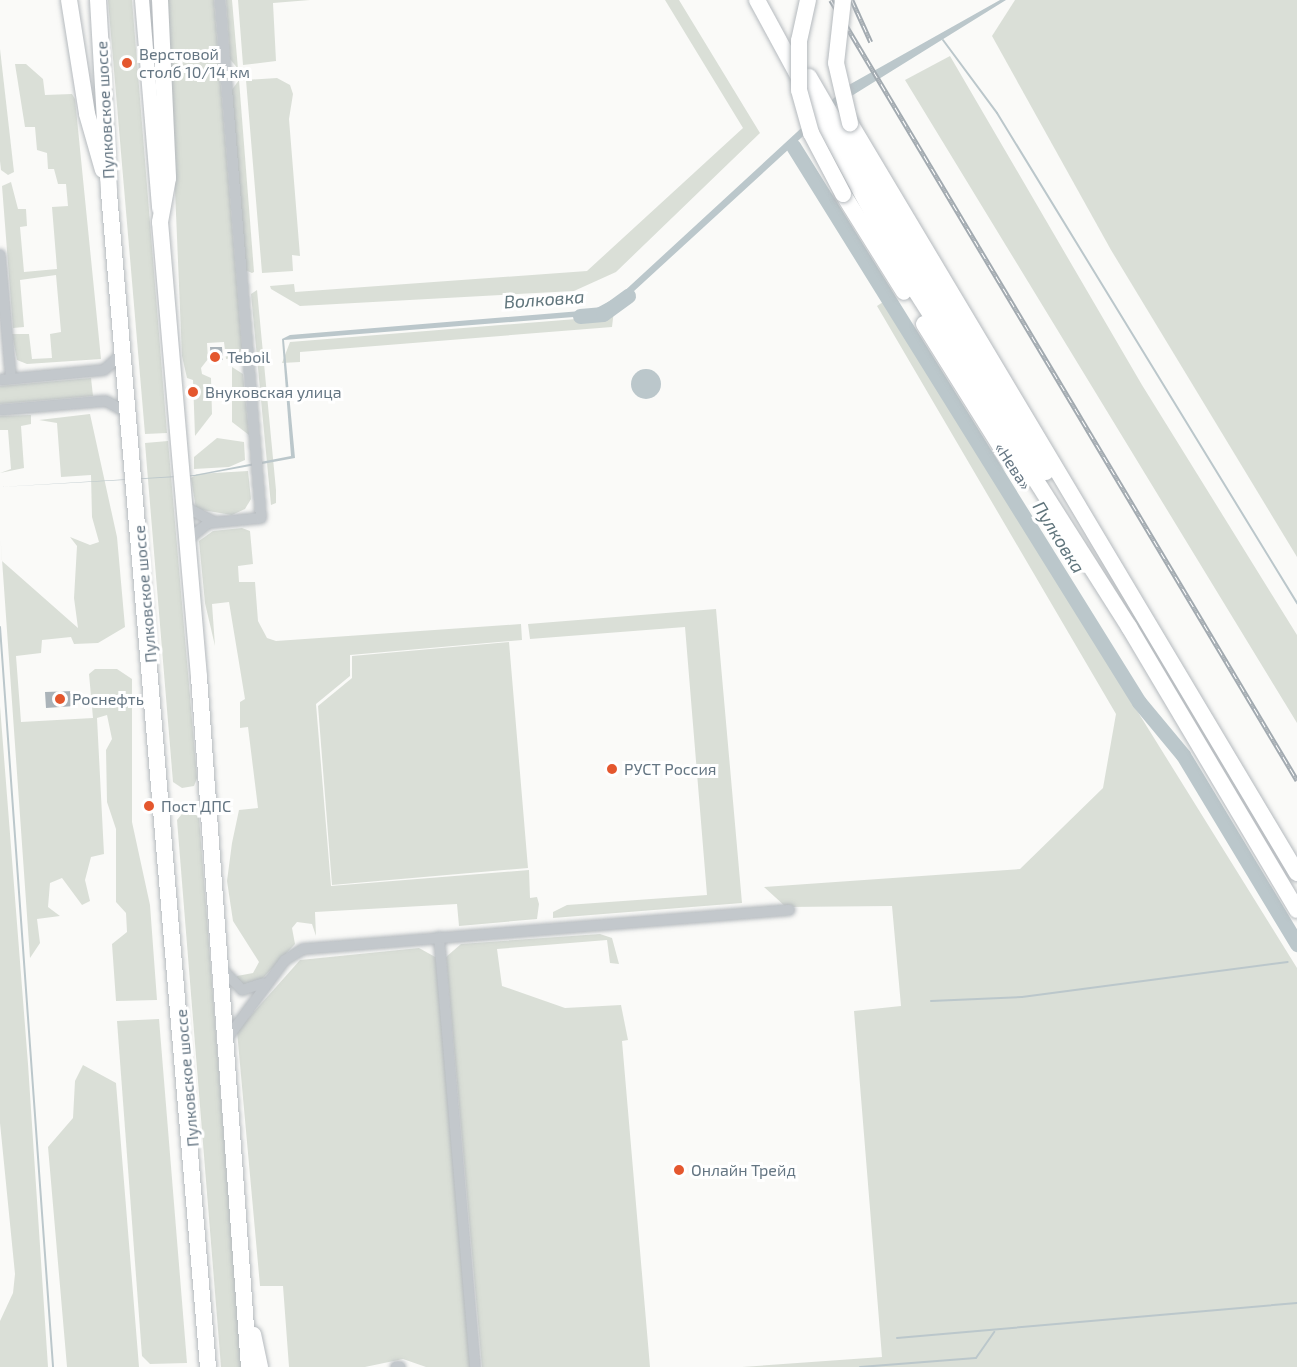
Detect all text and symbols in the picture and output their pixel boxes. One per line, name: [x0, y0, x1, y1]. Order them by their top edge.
street label: Пулковское шоссе: [92, 41, 118, 179]
place label: Верстовой столб 10/14 км: [139, 44, 250, 82]
marker: Верстовой столб 10/14 км: [120, 56, 134, 70]
water label: Волковка: [503, 285, 585, 313]
place label: Teboil: [227, 347, 270, 367]
marker: Teboil: [208, 350, 222, 364]
place label: Внуковская улица: [205, 382, 341, 402]
marker: Внуковская улица: [186, 385, 200, 399]
street label: «Нева»: [991, 439, 1035, 493]
water label: Пулковка: [1028, 497, 1090, 577]
street label: Пулковское шоссе: [129, 524, 161, 664]
place label: Роснефть: [72, 689, 144, 709]
marker: Роснефть: [53, 692, 67, 706]
place label: РУСТ Россия: [624, 759, 717, 779]
marker: РУСТ Россия: [605, 762, 619, 776]
place label: Пост ДПС: [161, 796, 231, 816]
marker: Пост ДПС: [142, 799, 156, 813]
street label: Пулковское шоссе: [171, 1008, 203, 1148]
place label: Онлайн Трейд: [691, 1160, 796, 1180]
marker: Онлайн Трейд: [672, 1163, 686, 1177]

